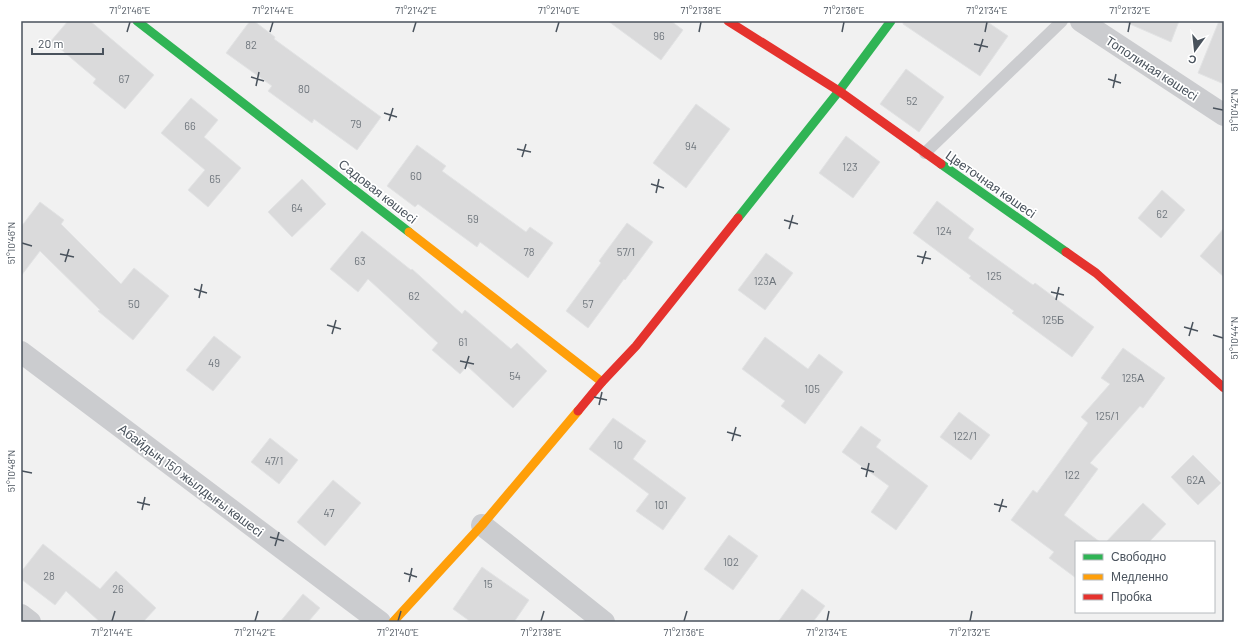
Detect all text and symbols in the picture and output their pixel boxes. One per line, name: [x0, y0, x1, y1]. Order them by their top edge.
text: 71°21'46"E: [109, 4, 151, 16]
text: 71°21'44"E: [252, 4, 294, 16]
text: 71°21'42"E: [395, 4, 437, 16]
text: 71°21'40"E: [538, 4, 580, 16]
text: 71°21'38"E: [680, 4, 722, 16]
text: 71°21'36"E: [823, 4, 865, 16]
text: 71°21'34"E: [966, 4, 1008, 16]
text: 71°21'32"E: [1109, 4, 1151, 16]
house number: 96: [653, 29, 665, 42]
scale bar: [32, 30, 103, 56]
north arrow: [1175, 30, 1215, 70]
street label: Тополиная көшесі: [1103, 32, 1201, 104]
text: 20 m: [38, 36, 64, 50]
house number: 82: [245, 38, 257, 51]
text: С: [1187, 53, 1198, 67]
house number: 67: [119, 72, 129, 85]
house number: 80: [298, 82, 310, 95]
text: 51°10'42"N: [1228, 89, 1240, 131]
house number: 52: [906, 94, 918, 107]
house number: 79: [351, 117, 362, 130]
house number: 66: [184, 119, 196, 132]
house number: 94: [685, 139, 697, 152]
street label: Цветочная көшесі: [943, 147, 1039, 221]
street label: Садовая көшесі: [336, 155, 421, 227]
house number: 123: [842, 160, 858, 173]
house number: 60: [410, 169, 422, 182]
house number: 65: [209, 172, 221, 185]
house number: 64: [291, 201, 303, 214]
house number: 62: [1156, 207, 1168, 220]
house number: 59: [467, 212, 479, 225]
text: 51°10'46"N: [5, 222, 17, 264]
house number: 124: [936, 224, 952, 237]
house number: 78: [524, 245, 535, 258]
house number: 57/1: [617, 245, 635, 258]
house number: 63: [354, 254, 366, 267]
house number: 125: [986, 269, 1002, 282]
house number: 123А: [754, 274, 777, 287]
house number: 62: [408, 289, 420, 302]
house number: 50: [128, 297, 140, 310]
house number: 57: [583, 297, 593, 310]
house number: 125Б: [1042, 313, 1064, 326]
text: 51°10'44"N: [1228, 317, 1240, 359]
house number: 61: [458, 335, 468, 348]
house number: 49: [208, 356, 220, 369]
house number: 54: [509, 369, 521, 382]
house number: 125А: [1122, 371, 1145, 384]
house number: 105: [804, 382, 820, 395]
house number: 125/1: [1095, 409, 1119, 422]
street label: Абайдың 150 жылдығы көшесі: [115, 420, 267, 540]
house number: 122/1: [953, 429, 977, 442]
house number: 10: [613, 438, 623, 451]
text: 51°10'48"N: [5, 450, 17, 492]
house number: 47/1: [265, 454, 283, 467]
house number: 122: [1064, 468, 1080, 481]
house number: 62А: [1187, 473, 1206, 486]
house number: 101: [654, 498, 668, 511]
house number: 47: [324, 506, 334, 519]
legend: [1075, 541, 1215, 613]
text: Свободно: [1111, 549, 1166, 564]
house number: 102: [723, 555, 739, 568]
house number: 28: [43, 569, 55, 582]
text: Медленно: [1111, 569, 1168, 584]
house number: 15: [483, 577, 493, 590]
house number: 26: [112, 582, 124, 595]
text: Пробка: [1111, 589, 1152, 604]
text: 71°21'44"E: [91, 626, 133, 638]
text: 71°21'42"E: [234, 626, 276, 638]
text: 71°21'40"E: [377, 626, 419, 638]
text: 71°21'38"E: [520, 626, 562, 638]
text: 71°21'36"E: [663, 626, 705, 638]
text: 71°21'34"E: [806, 626, 848, 638]
text: 71°21'32"E: [949, 626, 991, 638]

